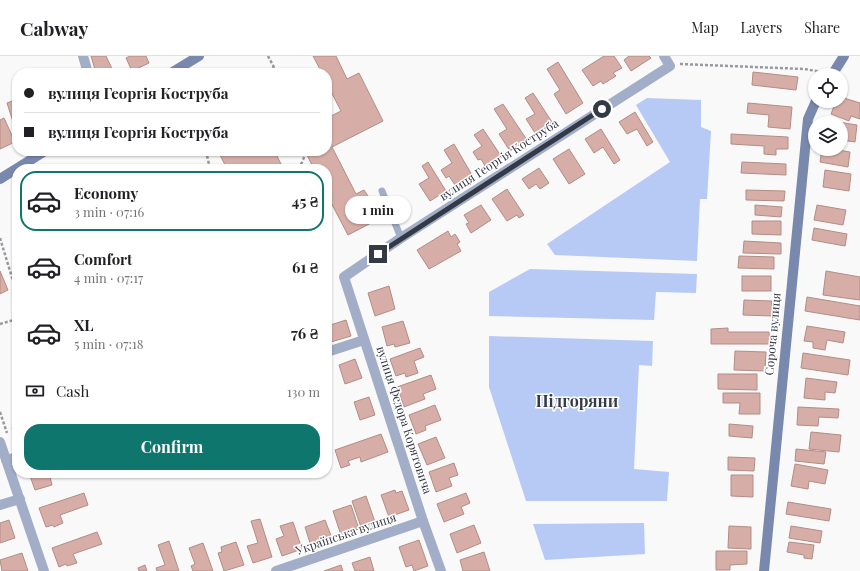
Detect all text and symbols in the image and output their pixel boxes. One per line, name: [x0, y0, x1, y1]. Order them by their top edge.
text: Cabway: [20, 15, 88, 41]
text: Map: [691, 18, 719, 37]
text: Layers: [741, 18, 782, 37]
text: Share: [804, 18, 840, 37]
map controls: [808, 68, 848, 156]
button: locate: [808, 68, 848, 108]
text: вулиця Георгія Коструба: [48, 83, 229, 103]
route start: [593, 100, 611, 118]
street label: вулиця Георгія Коструба: [436, 115, 561, 204]
button: layers: [808, 116, 848, 156]
text: вулиця Георгія Коструба: [48, 122, 229, 142]
icon: car: [26, 183, 62, 219]
text: Economy: [74, 183, 138, 203]
text: 45 ₴: [292, 191, 318, 211]
callout: 1 min: [345, 196, 411, 224]
text: 1 min: [362, 201, 394, 218]
text: 3 min · 07:16: [74, 203, 144, 220]
route end: [369, 245, 387, 263]
icon: car: [26, 249, 62, 285]
text: Comfort: [74, 249, 132, 269]
text: 61 ₴: [292, 257, 318, 277]
text: 4 min · 07:17: [74, 269, 143, 286]
street label: Сороча вулиця: [760, 291, 784, 376]
icon: car: [26, 315, 62, 351]
text: XL: [74, 315, 94, 335]
text: 76 ₴: [291, 323, 318, 343]
text: 5 min · 07:18: [74, 335, 144, 352]
street label: вулиця Федора Корятовича: [373, 344, 436, 496]
icon: cash: [24, 380, 46, 402]
text: Cash: [56, 381, 89, 401]
text: 130 m: [287, 383, 320, 400]
district label: Підгоряни: [536, 390, 619, 411]
button: Confirm: [24, 424, 320, 470]
street label: Українська вулиця: [292, 508, 399, 558]

